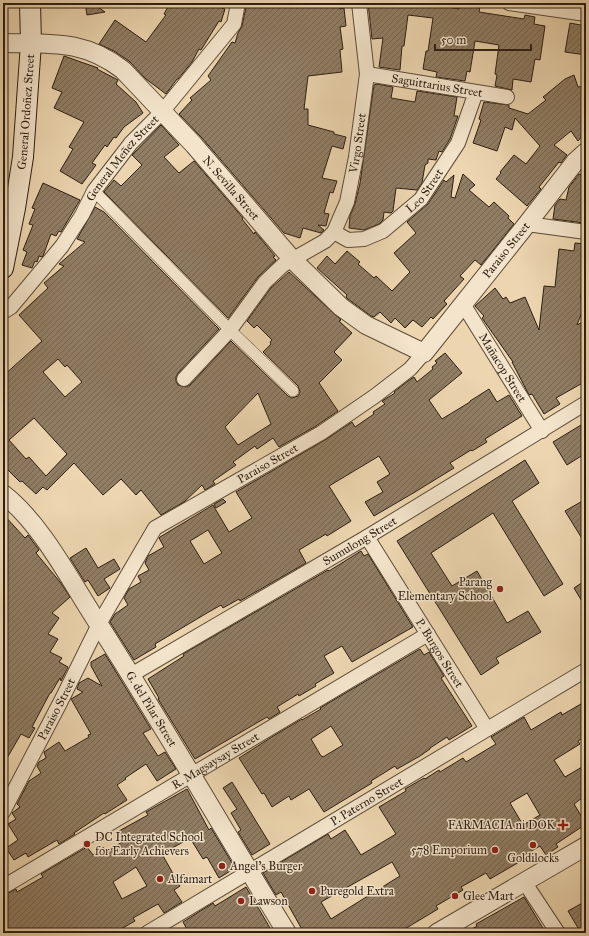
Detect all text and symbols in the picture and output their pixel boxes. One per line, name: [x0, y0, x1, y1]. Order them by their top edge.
scale bar: [435, 26, 531, 52]
text: 50 m: [441, 33, 466, 47]
street label: General Ordoñez Street: [14, 53, 37, 171]
street label: Saguittarius Street: [391, 71, 484, 100]
street label: General Meñez Street: [83, 112, 162, 203]
street label: Virgo Street: [346, 112, 369, 175]
street label: N. Sevilla Street: [200, 153, 263, 224]
street label: Leo Street: [403, 166, 446, 216]
street label: Paraiso Street: [480, 219, 533, 281]
street label: Mañacop Street: [476, 331, 530, 405]
street label: Paraiso Street: [235, 440, 301, 486]
street label: Sumulong Street: [320, 513, 400, 568]
place label: Parang Elementary School: [398, 575, 493, 603]
marker: Parang Elementary School: [495, 584, 505, 594]
street label: P. Burgos Street: [413, 616, 467, 691]
street label: G. del Pilar Street: [123, 668, 180, 750]
street label: Paraiso Street: [35, 675, 78, 742]
street label: R. Magsaysay Street: [169, 729, 262, 792]
street label: P. Paterno Street: [328, 774, 406, 829]
place label: FARMACIA ni DOK: [448, 818, 555, 832]
marker: FARMACIA ni DOK: [558, 820, 568, 830]
place label: DC Integrated School for Early Achievers: [95, 830, 204, 858]
marker: DC Integrated School for Early Achievers: [82, 839, 92, 849]
marker: Goldilocks: [528, 840, 538, 850]
place label: 578 Emporium: [411, 843, 487, 857]
marker: 578 Emporium: [490, 845, 500, 855]
place label: Goldilocks: [507, 851, 559, 865]
place label: Angel's Burger: [229, 859, 303, 874]
marker: Angel's Burger: [217, 861, 227, 871]
place label: Alfamart: [167, 872, 213, 886]
marker: Alfamart: [155, 874, 165, 884]
place label: Puregold Extra: [320, 884, 395, 899]
marker: Puregold Extra: [307, 886, 317, 896]
place label: Glee Mart: [463, 889, 514, 903]
marker: Glee Mart: [450, 891, 460, 901]
place label: Lawson: [249, 894, 288, 908]
marker: Lawson: [236, 896, 246, 906]

